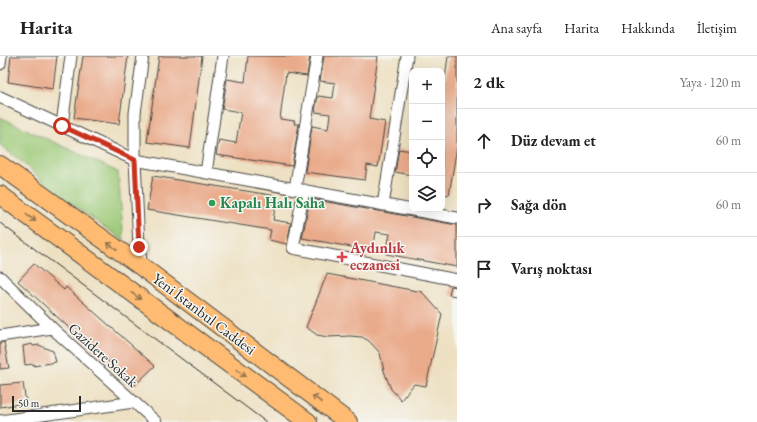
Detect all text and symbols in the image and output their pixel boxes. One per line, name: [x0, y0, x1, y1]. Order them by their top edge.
text: Harita: [20, 15, 72, 40]
text: Ana sayfa: [491, 19, 542, 37]
text: Harita: [564, 19, 599, 37]
text: Hakkında: [621, 19, 675, 37]
text: İletişim: [697, 19, 737, 37]
map controls: [409, 68, 445, 212]
button: +: [409, 68, 445, 104]
text: 2 dk: [473, 71, 505, 93]
text: Yaya · 120 m: [680, 74, 741, 91]
button: −: [409, 104, 445, 140]
route start: [53, 117, 71, 135]
icon: ahead: [473, 130, 495, 152]
text: Düz devam et: [511, 131, 596, 150]
text: 60 m: [716, 132, 741, 149]
button: locate: [409, 140, 445, 176]
button: layers: [409, 176, 445, 212]
place label: Kapalı Halı Saha: [220, 193, 325, 212]
icon: right: [473, 194, 495, 216]
text: Sağa dön: [511, 195, 567, 214]
text: 60 m: [716, 196, 741, 213]
marker: Kapalı Halı Saha: [207, 198, 217, 208]
one-way arrow: [26, 214, 37, 223]
route end: [130, 238, 148, 256]
place label: Aydınlık eczanesi: [349, 238, 406, 274]
one-way arrow: [107, 241, 118, 250]
marker: Aydınlık eczanesi: [337, 252, 347, 262]
icon: arrive: [473, 258, 495, 280]
text: Varış noktası: [511, 259, 592, 278]
street label: Yeni İstanbul Caddesi: [149, 269, 260, 359]
one-way arrow: [130, 291, 141, 300]
street label: Gazidere Sokak: [64, 318, 143, 392]
one-way arrow: [235, 368, 246, 377]
scale bar: [12, 394, 81, 413]
one-way arrow: [312, 394, 323, 403]
text: 50 m: [18, 396, 39, 410]

